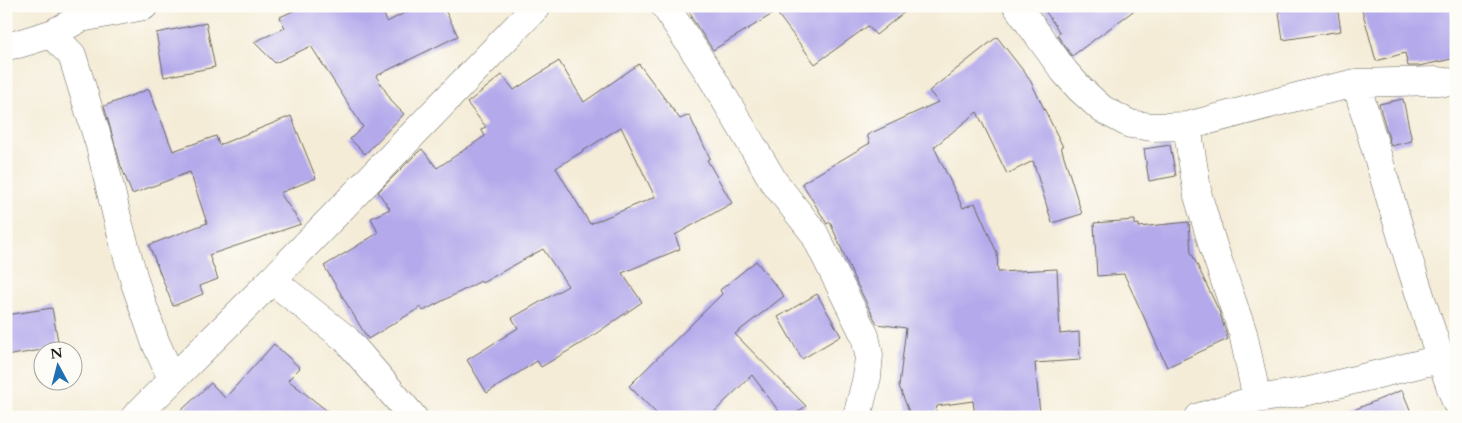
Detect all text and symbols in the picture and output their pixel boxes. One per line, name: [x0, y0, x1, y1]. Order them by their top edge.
north arrow: [32, 340, 82, 390]
text: N: [49, 343, 64, 364]

